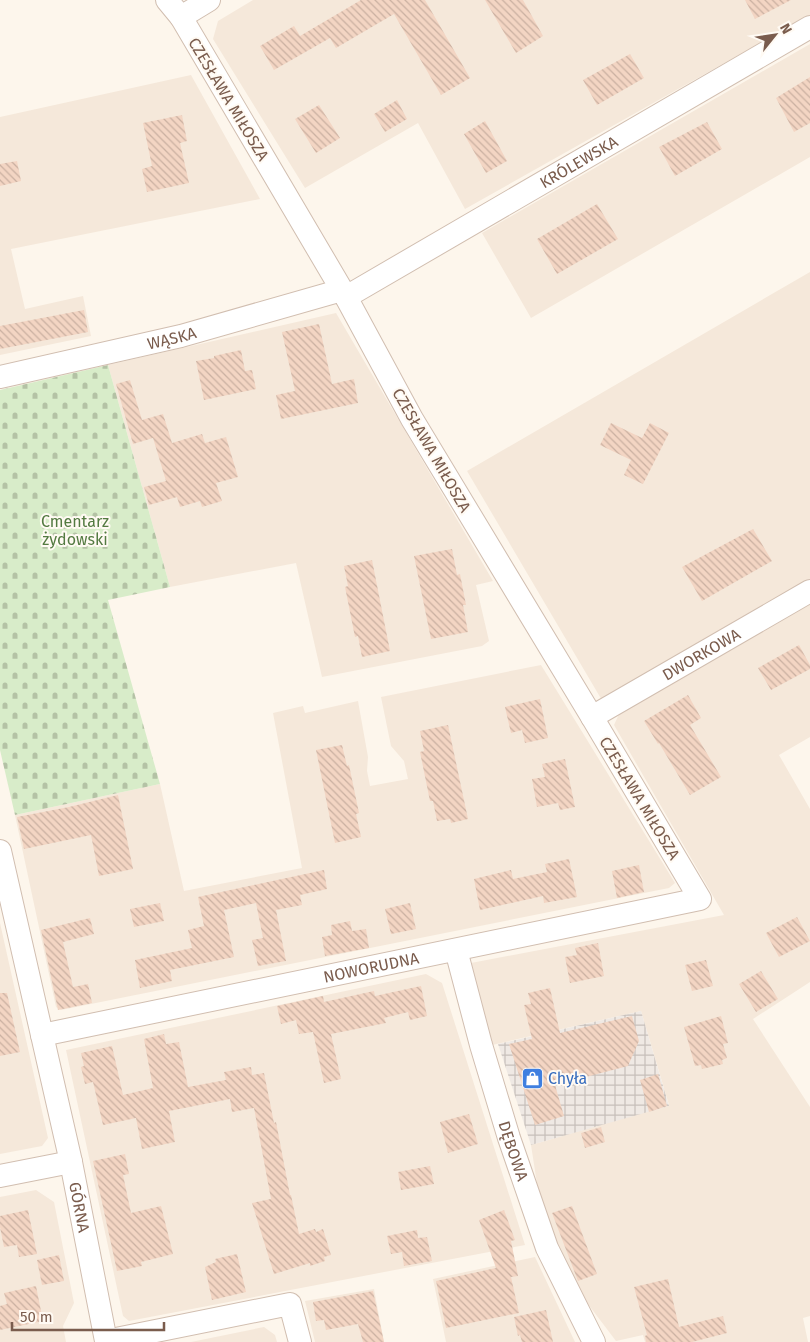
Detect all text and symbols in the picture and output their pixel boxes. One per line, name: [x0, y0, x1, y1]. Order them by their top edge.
north arrow: [750, 10, 800, 60]
text: N: [776, 20, 796, 37]
street label: CZESŁAWA MIŁOSZA: [184, 34, 273, 165]
street label: KRÓLEWSKA: [536, 132, 622, 192]
street label: WĄSKA: [145, 323, 199, 353]
street label: CZESŁAWA MIŁOSZA: [388, 385, 475, 516]
park label: Cmentarz żydowski: [41, 512, 109, 549]
street label: DWORKOWA: [659, 624, 744, 684]
street label: CZESŁAWA MIŁOSZA: [595, 733, 684, 864]
street label: NOWORUDNA: [322, 948, 421, 987]
shop icon: Chyła: [520, 1066, 544, 1090]
place label: Chyła: [548, 1069, 587, 1088]
street label: DĘBOWA: [494, 1119, 532, 1184]
street label: GÓRNA: [65, 1180, 94, 1235]
scale bar: [12, 1300, 165, 1332]
text: 50 m: [20, 1308, 53, 1326]

